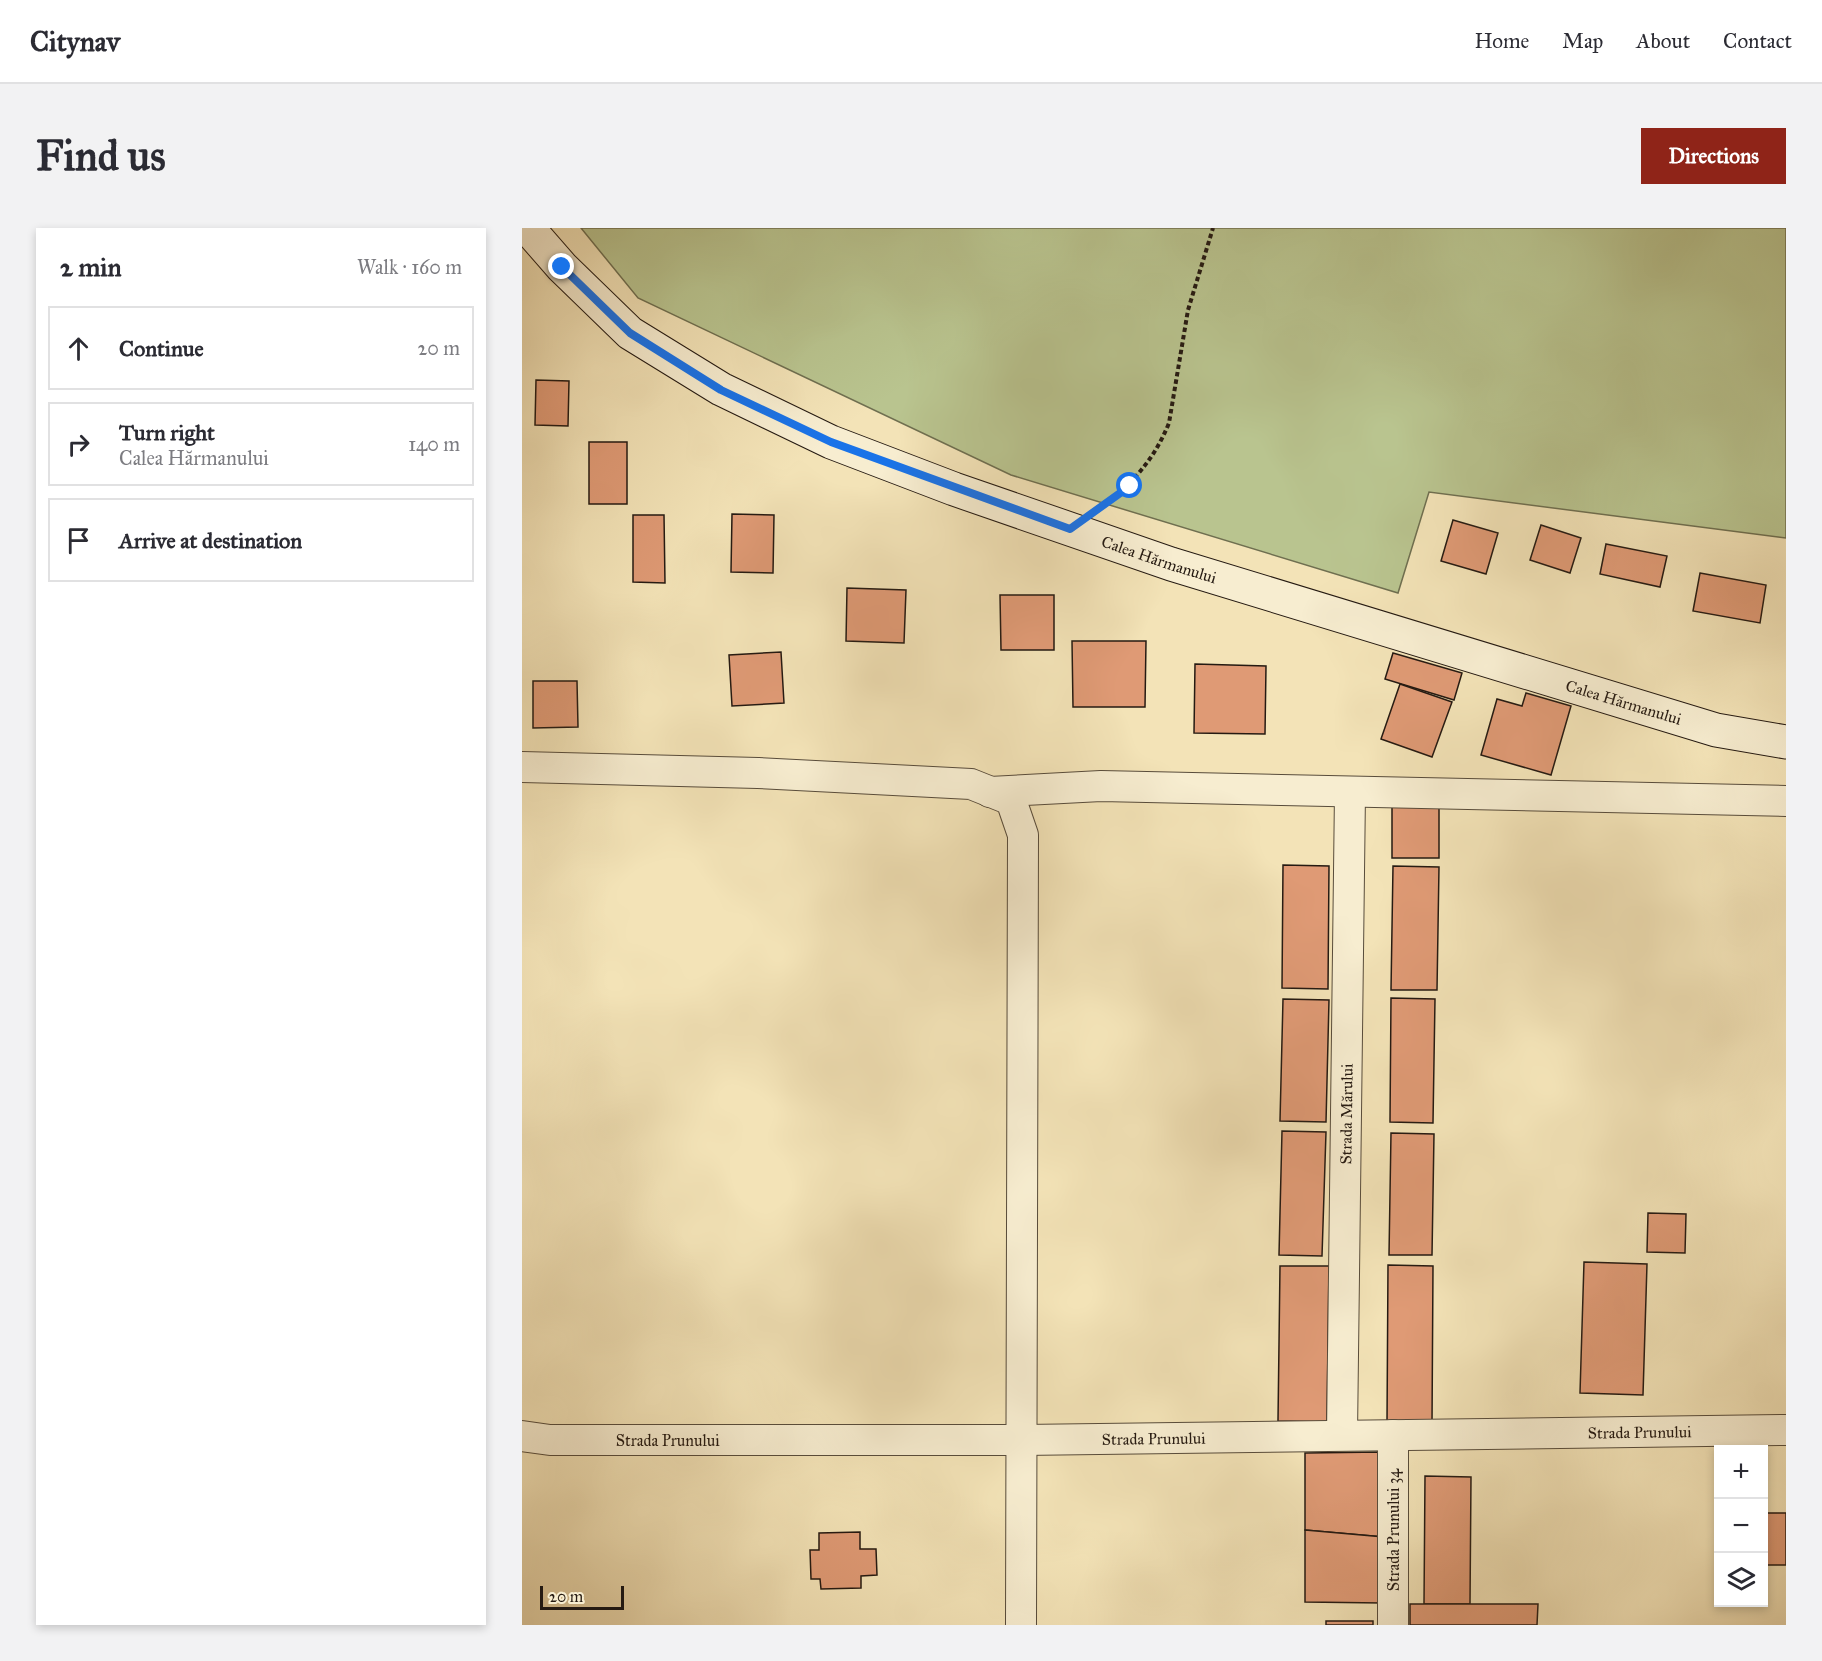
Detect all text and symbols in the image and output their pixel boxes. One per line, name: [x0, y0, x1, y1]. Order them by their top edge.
text: Citynav: [30, 24, 120, 59]
text: Home: [1474, 28, 1529, 54]
text: Map: [1562, 28, 1603, 54]
text: About: [1636, 28, 1690, 54]
text: Contact: [1723, 28, 1792, 54]
button: Directions: [1641, 128, 1786, 184]
text: Find us: [36, 130, 166, 182]
text: 2 min: [60, 251, 121, 283]
route end: [548, 253, 574, 279]
text: Walk · 160 m: [357, 255, 462, 279]
icon: ahead: [62, 332, 95, 365]
text: Continue: [119, 335, 204, 362]
text: 20 m: [417, 336, 460, 360]
text: Turn right: [119, 419, 215, 446]
icon: right: [62, 428, 95, 461]
text: 140 m: [408, 432, 460, 456]
text: Calea Hărmanului: [119, 446, 269, 470]
route start: [1116, 472, 1142, 498]
icon: arrive: [62, 524, 95, 557]
text: Arrive at destination: [119, 527, 302, 554]
street label: Calea Hărmanului: [1099, 531, 1220, 587]
street label: Calea Hărmanului: [1564, 675, 1684, 729]
street label: Strada Mărului: [1336, 1063, 1356, 1165]
street label: Strada Prunului: [1588, 1422, 1692, 1442]
street label: Strada Prunului: [1102, 1428, 1206, 1448]
street label: Strada Prunului: [616, 1431, 720, 1450]
map controls: [1714, 1445, 1768, 1607]
button: +: [1714, 1445, 1768, 1499]
street label: Strada Prunului 34: [1384, 1468, 1403, 1591]
button: −: [1714, 1499, 1768, 1553]
button: layers: [1714, 1553, 1768, 1607]
scale bar: [540, 1583, 624, 1610]
text: 20 m: [549, 1587, 583, 1606]

